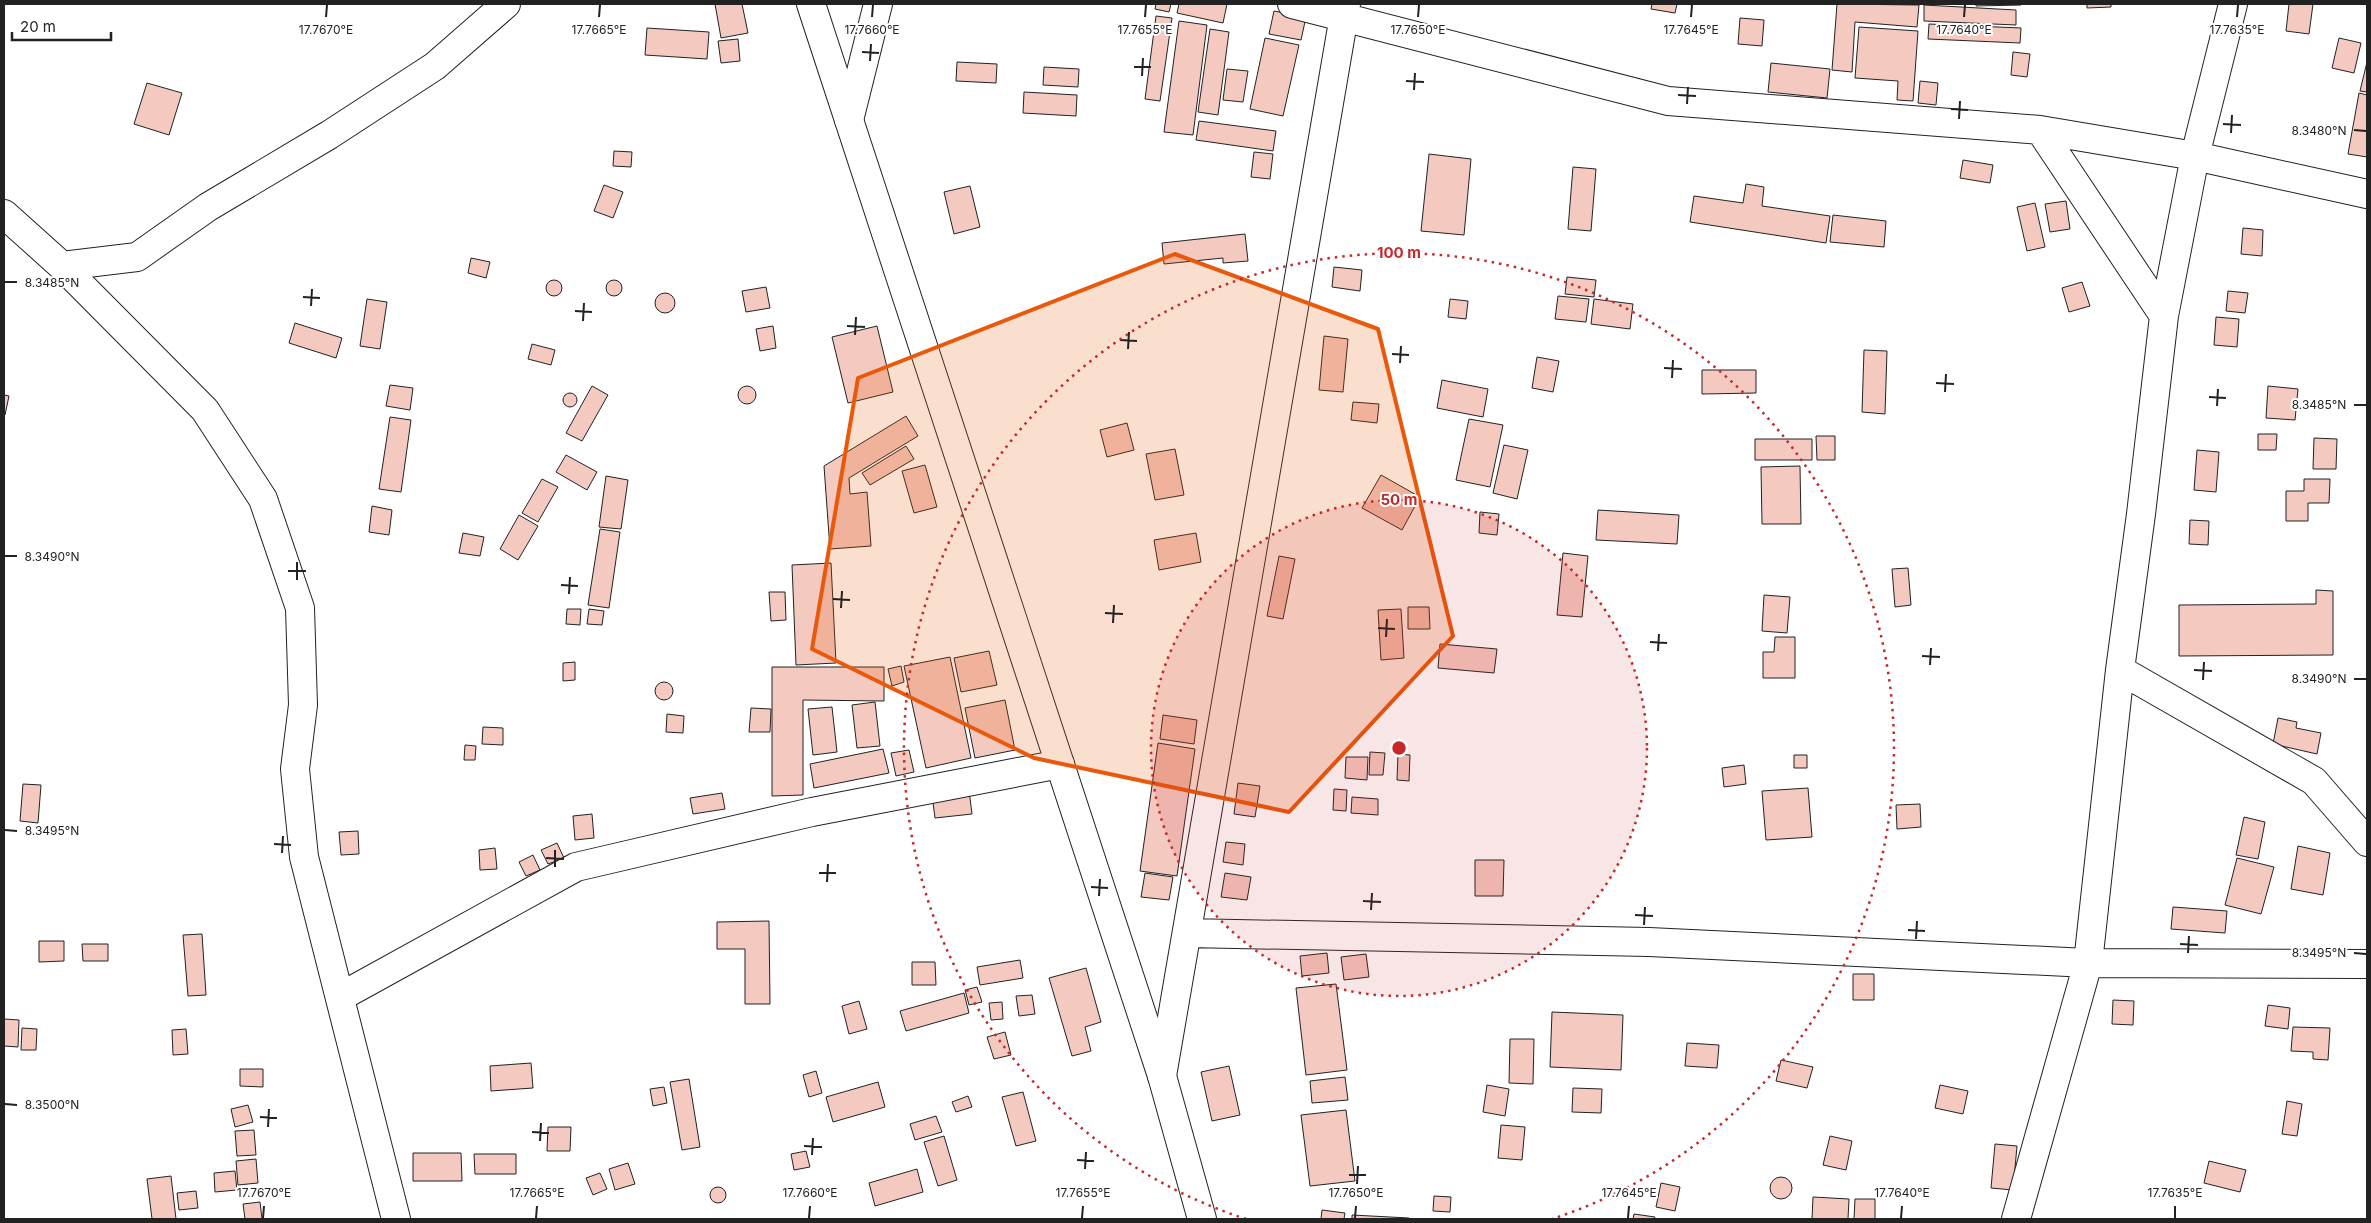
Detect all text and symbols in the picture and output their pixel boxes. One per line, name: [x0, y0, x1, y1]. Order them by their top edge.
scale bar: [12, 10, 111, 42]
text: 20 m: [20, 17, 56, 36]
text: 17.7670°E: [299, 22, 353, 37]
text: 17.7665°E: [572, 22, 626, 37]
text: 17.7660°E: [844, 22, 900, 37]
text: 17.7655°E: [1118, 22, 1172, 37]
text: 17.7650°E: [1390, 22, 1446, 37]
text: 17.7645°E: [1663, 22, 1719, 37]
text: 17.7640°E: [1936, 22, 1992, 37]
text: 17.7635°E: [2210, 22, 2264, 37]
text: 8.3480°N: [2292, 123, 2346, 138]
text: 100 m: [1377, 243, 1421, 262]
text: 8.3485°N: [25, 275, 79, 290]
text: 8.3485°N: [2292, 397, 2346, 412]
text: 50 m: [1381, 490, 1417, 509]
text: 8.3490°N: [25, 549, 79, 564]
text: 8.3490°N: [2292, 671, 2346, 686]
centre of rings: [1390, 739, 1408, 757]
text: 8.3495°N: [25, 823, 79, 838]
text: 8.3495°N: [2292, 945, 2346, 960]
text: 8.3500°N: [25, 1097, 79, 1112]
text: 17.7670°E: [237, 1185, 291, 1200]
text: 17.7665°E: [510, 1185, 564, 1200]
text: 17.7660°E: [782, 1185, 838, 1200]
text: 17.7655°E: [1056, 1185, 1110, 1200]
text: 17.7650°E: [1328, 1185, 1384, 1200]
text: 17.7645°E: [1601, 1185, 1657, 1200]
text: 17.7640°E: [1874, 1185, 1930, 1200]
text: 17.7635°E: [2148, 1185, 2202, 1200]

